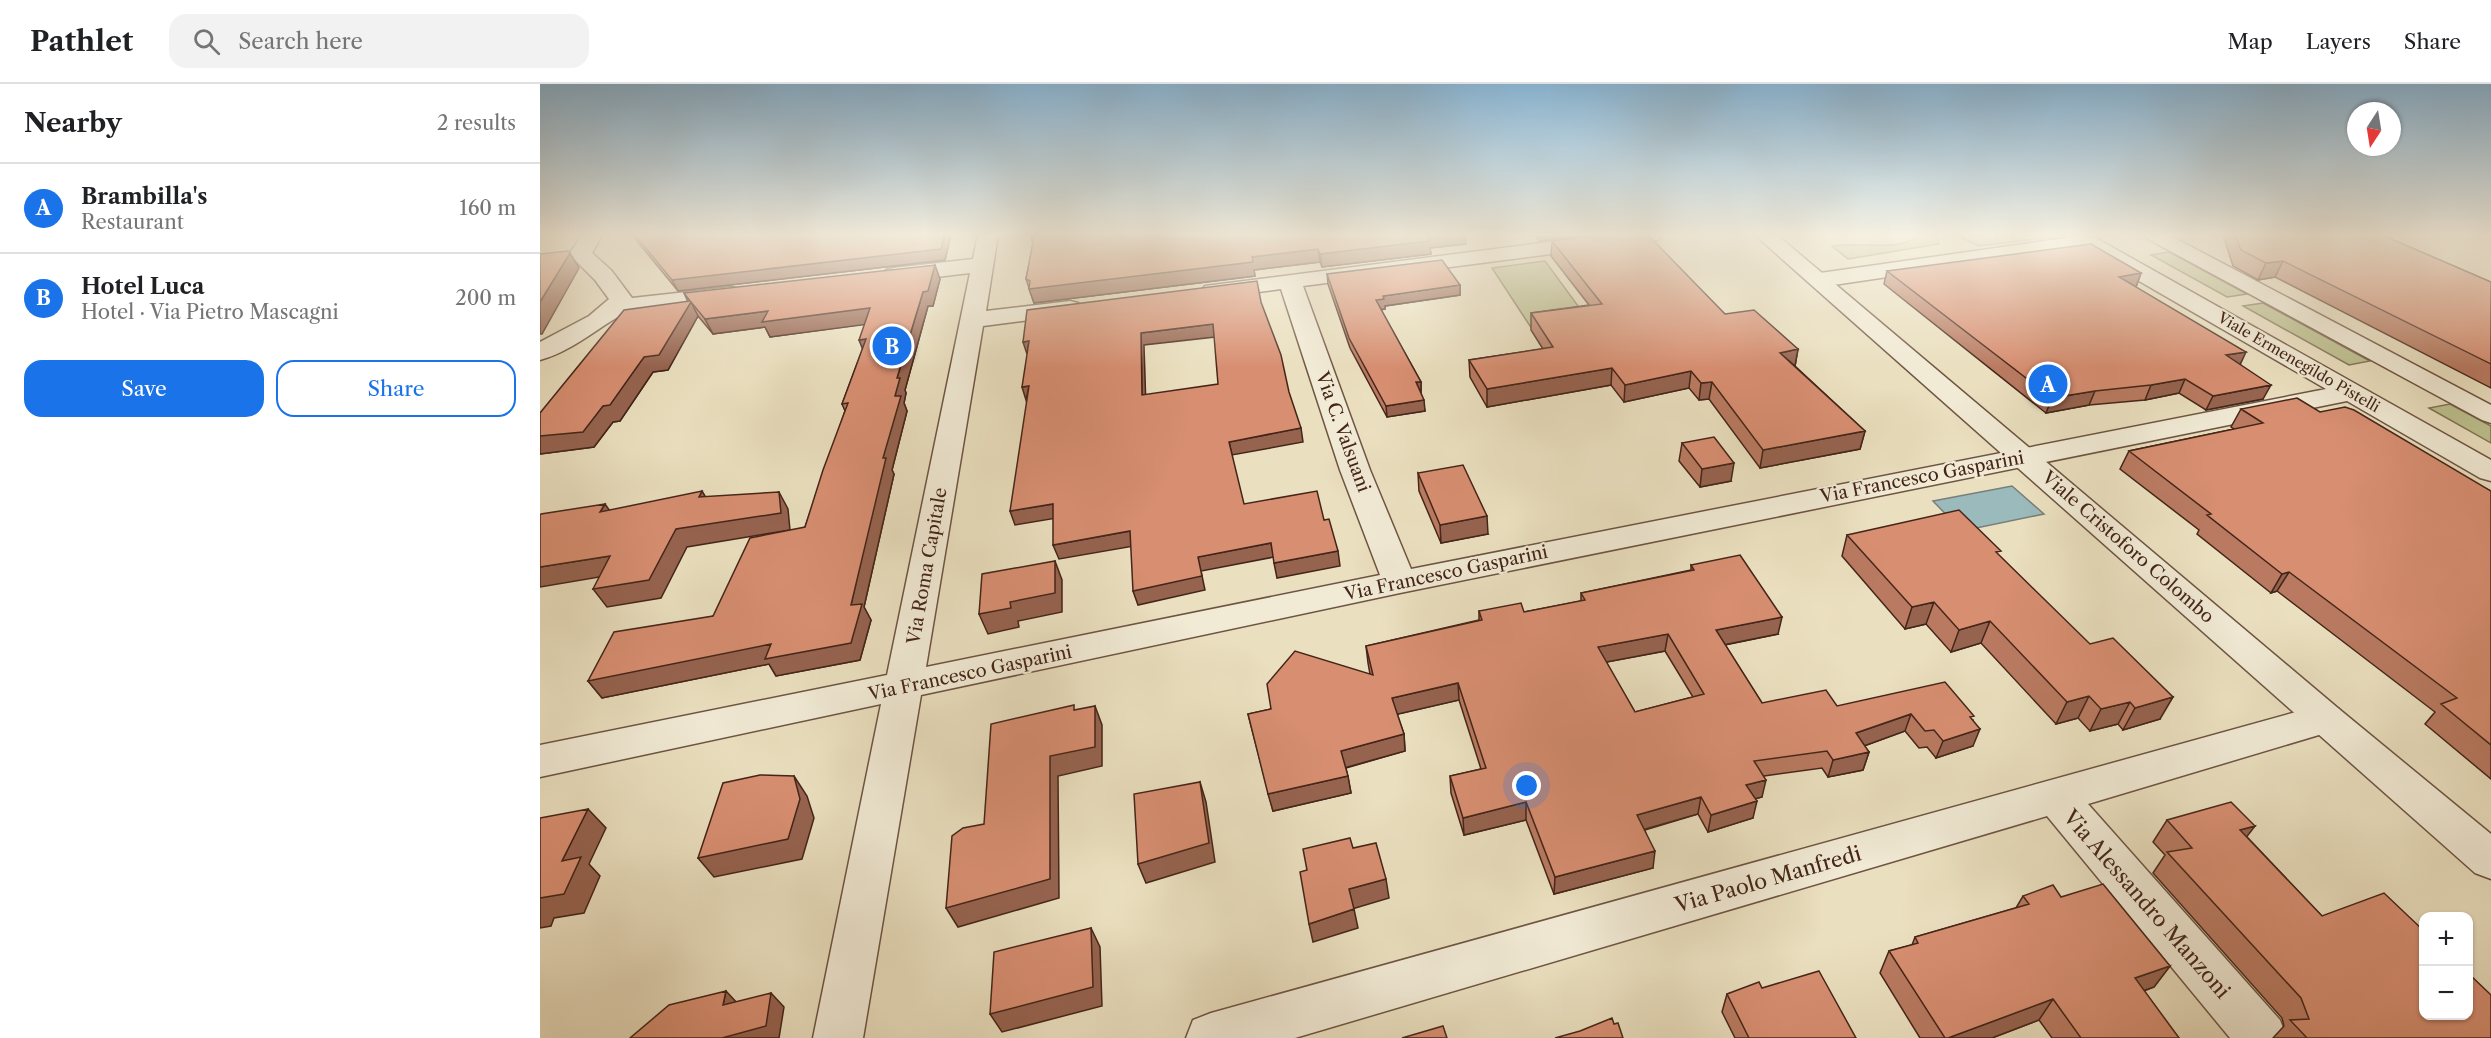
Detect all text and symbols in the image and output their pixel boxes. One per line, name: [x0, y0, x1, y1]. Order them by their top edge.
search box: [169, 14, 589, 68]
text: Pathlet: [30, 24, 133, 58]
icon: search: [190, 25, 223, 58]
text: Search here: [238, 28, 363, 55]
text: Map: [2228, 29, 2273, 54]
text: Layers: [2306, 29, 2371, 54]
text: Share: [2404, 29, 2461, 54]
north arrow: [2347, 102, 2401, 156]
text: Nearby: [24, 107, 122, 139]
text: 2 results: [437, 111, 516, 135]
text: Brambilla's: [81, 183, 207, 210]
text: A: [36, 196, 51, 220]
text: 160 m: [459, 196, 516, 220]
text: Restaurant: [81, 210, 184, 234]
text: Hotel Luca: [81, 273, 204, 300]
text: B: [36, 286, 51, 310]
text: 200 m: [455, 286, 516, 310]
text: Hotel · Via Pietro Mascagni: [81, 300, 339, 324]
street label: Viale Ermenegildo Pistelli: [2214, 307, 2384, 417]
pin: B: [872, 324, 912, 368]
button: Save: [24, 360, 264, 417]
button: Share: [276, 360, 516, 417]
pin: A: [2028, 362, 2068, 406]
street label: Via C. Valsuani: [1311, 368, 1375, 496]
street label: Via Francesco Gasparini: [1817, 446, 2026, 508]
street label: Viale Cristoforo Colombo: [2037, 466, 2218, 628]
street label: Via Roma Capitale: [902, 486, 952, 647]
street label: Via Francesco Gasparini: [1341, 541, 1550, 606]
street label: Via Francesco Gasparini: [865, 641, 1074, 706]
your location: [1512, 771, 1541, 800]
street label: Via Alessandro Manzoni: [2058, 804, 2236, 1003]
street label: Via Paolo Manfredi: [1671, 840, 1864, 918]
map controls: [2419, 912, 2473, 1020]
button: +: [2419, 912, 2473, 966]
button: −: [2419, 966, 2473, 1020]

